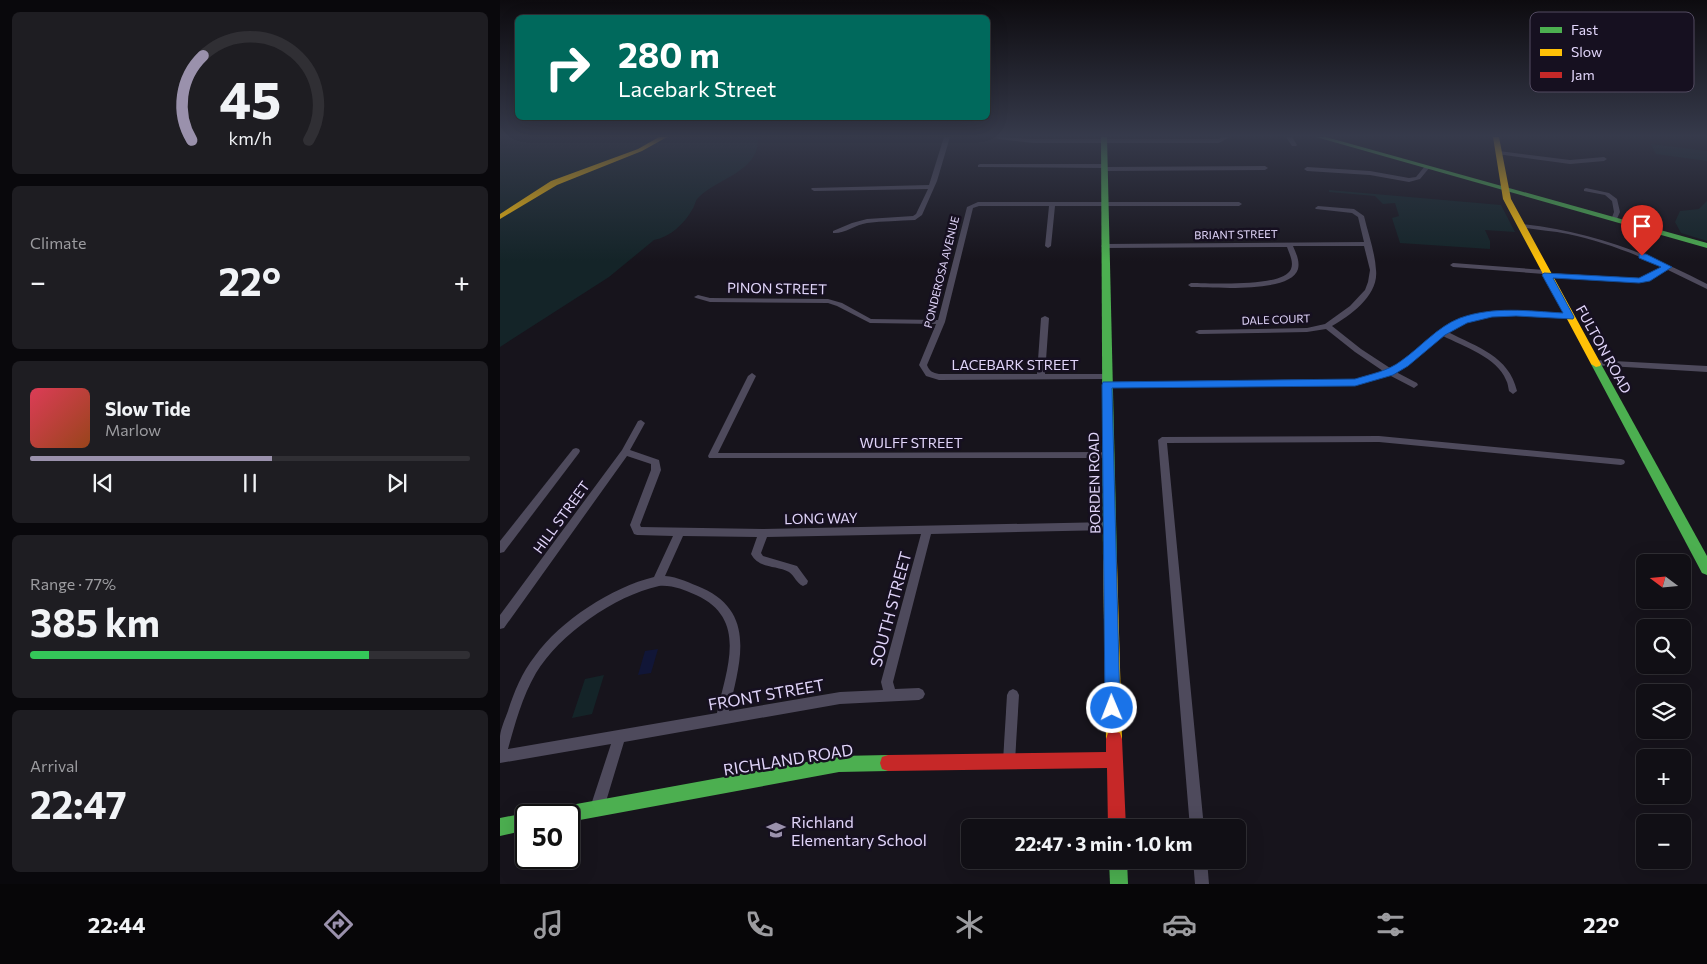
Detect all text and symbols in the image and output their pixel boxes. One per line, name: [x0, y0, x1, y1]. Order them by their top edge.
legend: [1530, 12, 1694, 92]
text: Fast: [1571, 21, 1598, 38]
text: 280 m: [618, 32, 720, 75]
icon: right: [535, 35, 600, 100]
text: Slow: [1571, 43, 1602, 60]
text: 45: [219, 66, 281, 130]
text: Jam: [1571, 66, 1595, 83]
text: Lacebark Street: [618, 75, 776, 102]
text: km/h: [228, 127, 272, 149]
pin: [1621, 205, 1663, 256]
icon: arrive: [1628, 212, 1656, 240]
street label: PONDEROSA AVENUE: [921, 215, 961, 329]
street label: BRIANT STREET: [1194, 227, 1278, 241]
text: Climate: [30, 233, 86, 252]
text: 22°: [218, 257, 281, 304]
text: −: [30, 264, 46, 298]
text: +: [454, 264, 470, 298]
street label: PINON STREET: [727, 279, 827, 297]
street label: FULTON ROAD: [1573, 302, 1635, 396]
street label: DALE COURT: [1241, 311, 1311, 327]
street label: LACEBARK STREET: [951, 356, 1079, 373]
text: Slow Tide: [105, 397, 191, 420]
text: Marlow: [105, 420, 161, 439]
street label: BORDEN ROAD: [1085, 432, 1103, 534]
street label: WULFF STREET: [859, 434, 963, 451]
icon: previous: [89, 469, 117, 497]
icon: pause: [236, 469, 264, 497]
icon: next: [383, 469, 411, 497]
street label: HILL STREET: [529, 478, 593, 556]
street label: LONG WAY: [784, 509, 858, 527]
street label: SOUTH STREET: [865, 549, 915, 669]
north arrow: [1636, 554, 1691, 609]
map controls: [1636, 554, 1691, 869]
text: Range · 77%: [30, 574, 116, 593]
text: 385 km: [30, 598, 160, 645]
button: search: [1636, 619, 1691, 674]
street label: FRONT STREET: [706, 674, 826, 714]
position arrow: [1085, 681, 1137, 733]
button: layers: [1636, 684, 1691, 739]
street label: RICHLAND ROAD: [722, 739, 854, 779]
button: +: [1636, 749, 1691, 804]
text: Arrival: [30, 756, 78, 775]
text: 22:47: [30, 780, 127, 827]
speed limit sign: 50: [515, 804, 580, 869]
place label: Richland Elementary School: [791, 812, 927, 849]
button: −: [1636, 814, 1691, 869]
school or university icon: Richland Elementary School: [765, 819, 787, 841]
text: 22:47 · 3 min · 1.0 km: [1015, 832, 1192, 855]
icon: directions: [321, 907, 356, 942]
icon: music: [531, 907, 566, 942]
icon: phone: [742, 907, 777, 942]
icon: climate: [952, 907, 987, 942]
icon: car: [1162, 907, 1197, 942]
icon: filters: [1373, 907, 1408, 942]
text: 22:44: [88, 911, 146, 938]
text: 22°: [1583, 911, 1619, 938]

